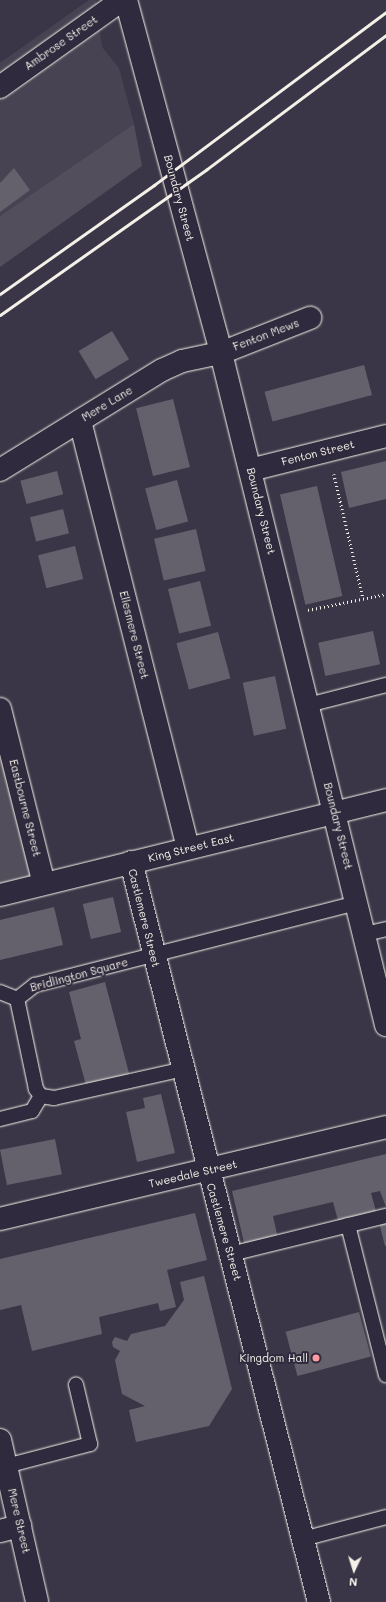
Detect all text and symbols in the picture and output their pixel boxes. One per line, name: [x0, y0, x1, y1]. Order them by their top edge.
street label: Ambrose Street: [22, 13, 100, 73]
street label: Boundary Street: [161, 153, 197, 243]
street label: Fenton Mews: [231, 316, 301, 354]
street label: Mere Lane: [79, 384, 135, 424]
street label: Fenton Street: [280, 438, 356, 468]
street label: Boundary Street: [244, 466, 278, 556]
street label: Ellesmere Street: [117, 590, 151, 680]
street label: Eastbourne Street: [7, 758, 43, 858]
street label: Boundary Street: [321, 781, 355, 871]
street label: King Street East: [147, 831, 235, 865]
street label: Castlemere Street: [125, 867, 163, 969]
street label: Bridlington Square: [29, 956, 129, 994]
street label: Tweedale Street: [148, 1157, 238, 1191]
street label: Castlemere Street: [204, 1182, 244, 1282]
place label: Kingdom Hall: [239, 1351, 308, 1365]
marker: Kingdom Hall: [311, 1353, 321, 1363]
street label: Mere Street: [5, 1487, 33, 1555]
north arrow: [334, 1550, 374, 1590]
text: N: [348, 1575, 358, 1590]

